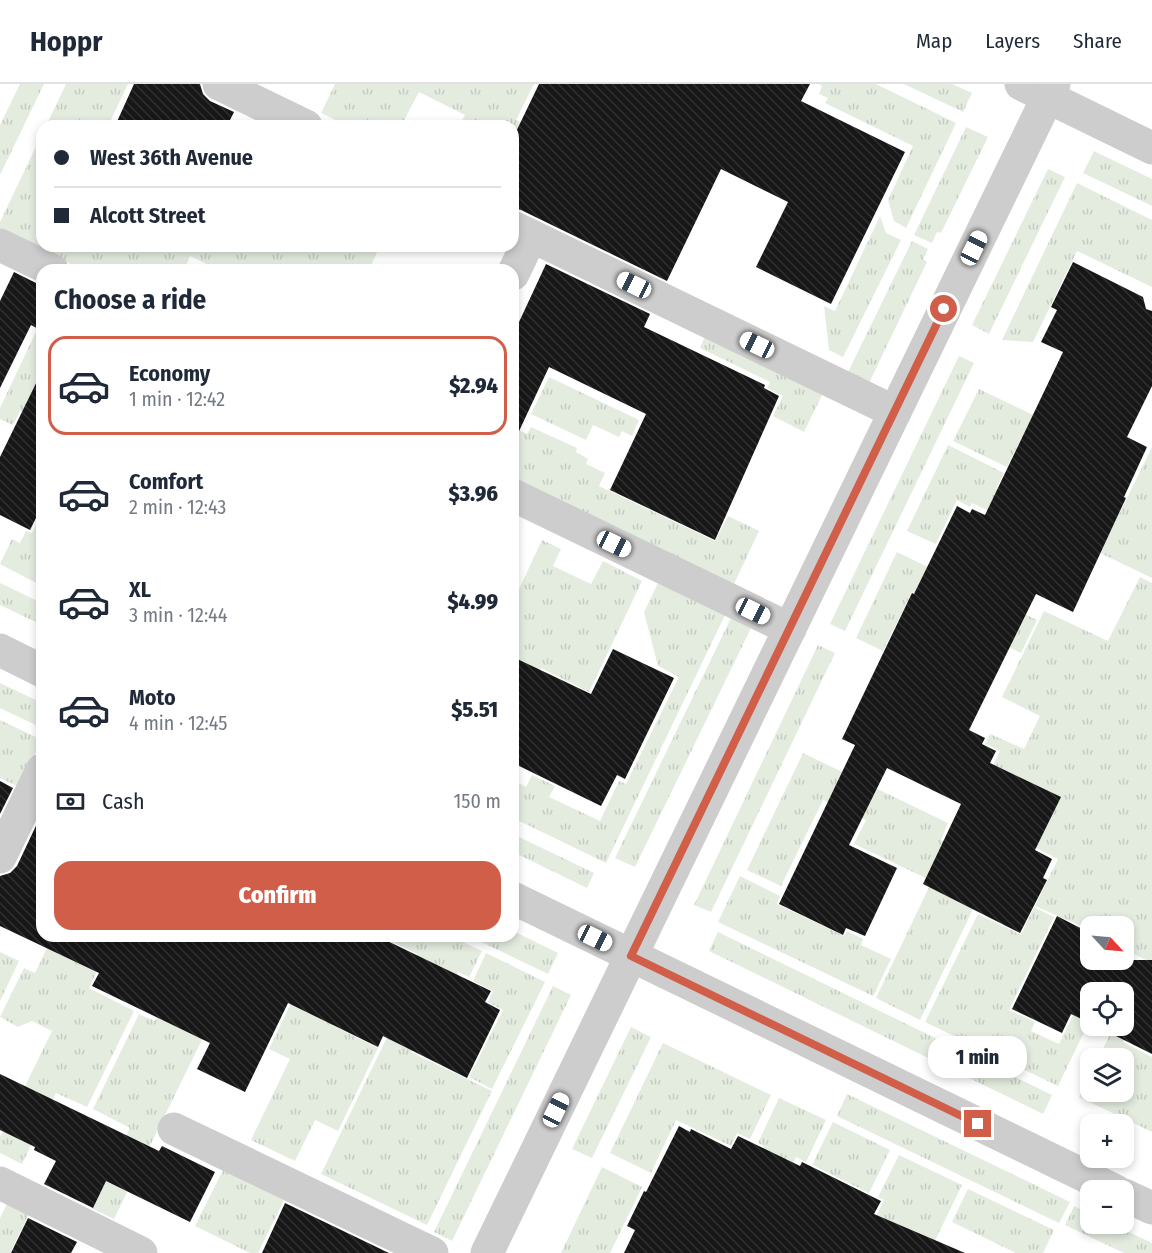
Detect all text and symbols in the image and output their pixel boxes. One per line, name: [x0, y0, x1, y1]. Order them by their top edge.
text: Hoppr: [30, 25, 102, 58]
text: Map: [916, 28, 952, 54]
text: Layers: [985, 28, 1040, 54]
text: Share: [1073, 28, 1122, 54]
text: West 36th Avenue: [90, 144, 253, 171]
text: Alcott Street: [90, 202, 205, 229]
car: [958, 228, 990, 268]
car: [614, 269, 654, 301]
text: Choose a ride: [54, 284, 206, 316]
route start: [930, 295, 957, 322]
car: [737, 329, 777, 361]
icon: car: [57, 359, 111, 413]
text: Economy: [129, 360, 210, 387]
text: $2.94: [449, 372, 498, 399]
text: 1 min · 12:42: [129, 387, 225, 411]
icon: car: [57, 467, 111, 521]
text: Comfort: [129, 468, 203, 495]
text: $3.96: [448, 480, 498, 507]
text: 2 min · 12:43: [129, 495, 226, 519]
car: [594, 528, 634, 560]
icon: car: [57, 575, 111, 629]
text: XL: [129, 576, 151, 603]
text: $4.99: [448, 588, 498, 615]
car: [733, 595, 773, 627]
text: 3 min · 12:44: [129, 603, 227, 627]
icon: car: [57, 683, 111, 737]
text: Moto: [129, 684, 176, 711]
text: $5.51: [451, 696, 498, 723]
text: 4 min · 12:45: [129, 711, 227, 735]
icon: cash: [54, 785, 87, 818]
text: Cash: [102, 788, 145, 815]
text: 150 m: [454, 789, 501, 813]
button: Confirm: [54, 861, 501, 930]
north arrow: [1080, 916, 1134, 970]
map controls: [1080, 916, 1134, 1234]
car: [575, 922, 615, 954]
button: locate: [1080, 982, 1134, 1036]
callout: 1 min: [928, 1037, 1028, 1079]
text: 1 min: [956, 1045, 999, 1069]
button: layers: [1080, 1048, 1134, 1102]
car: [540, 1090, 572, 1130]
route end: [964, 1110, 991, 1137]
button: +: [1080, 1114, 1134, 1168]
button: −: [1080, 1180, 1134, 1234]

